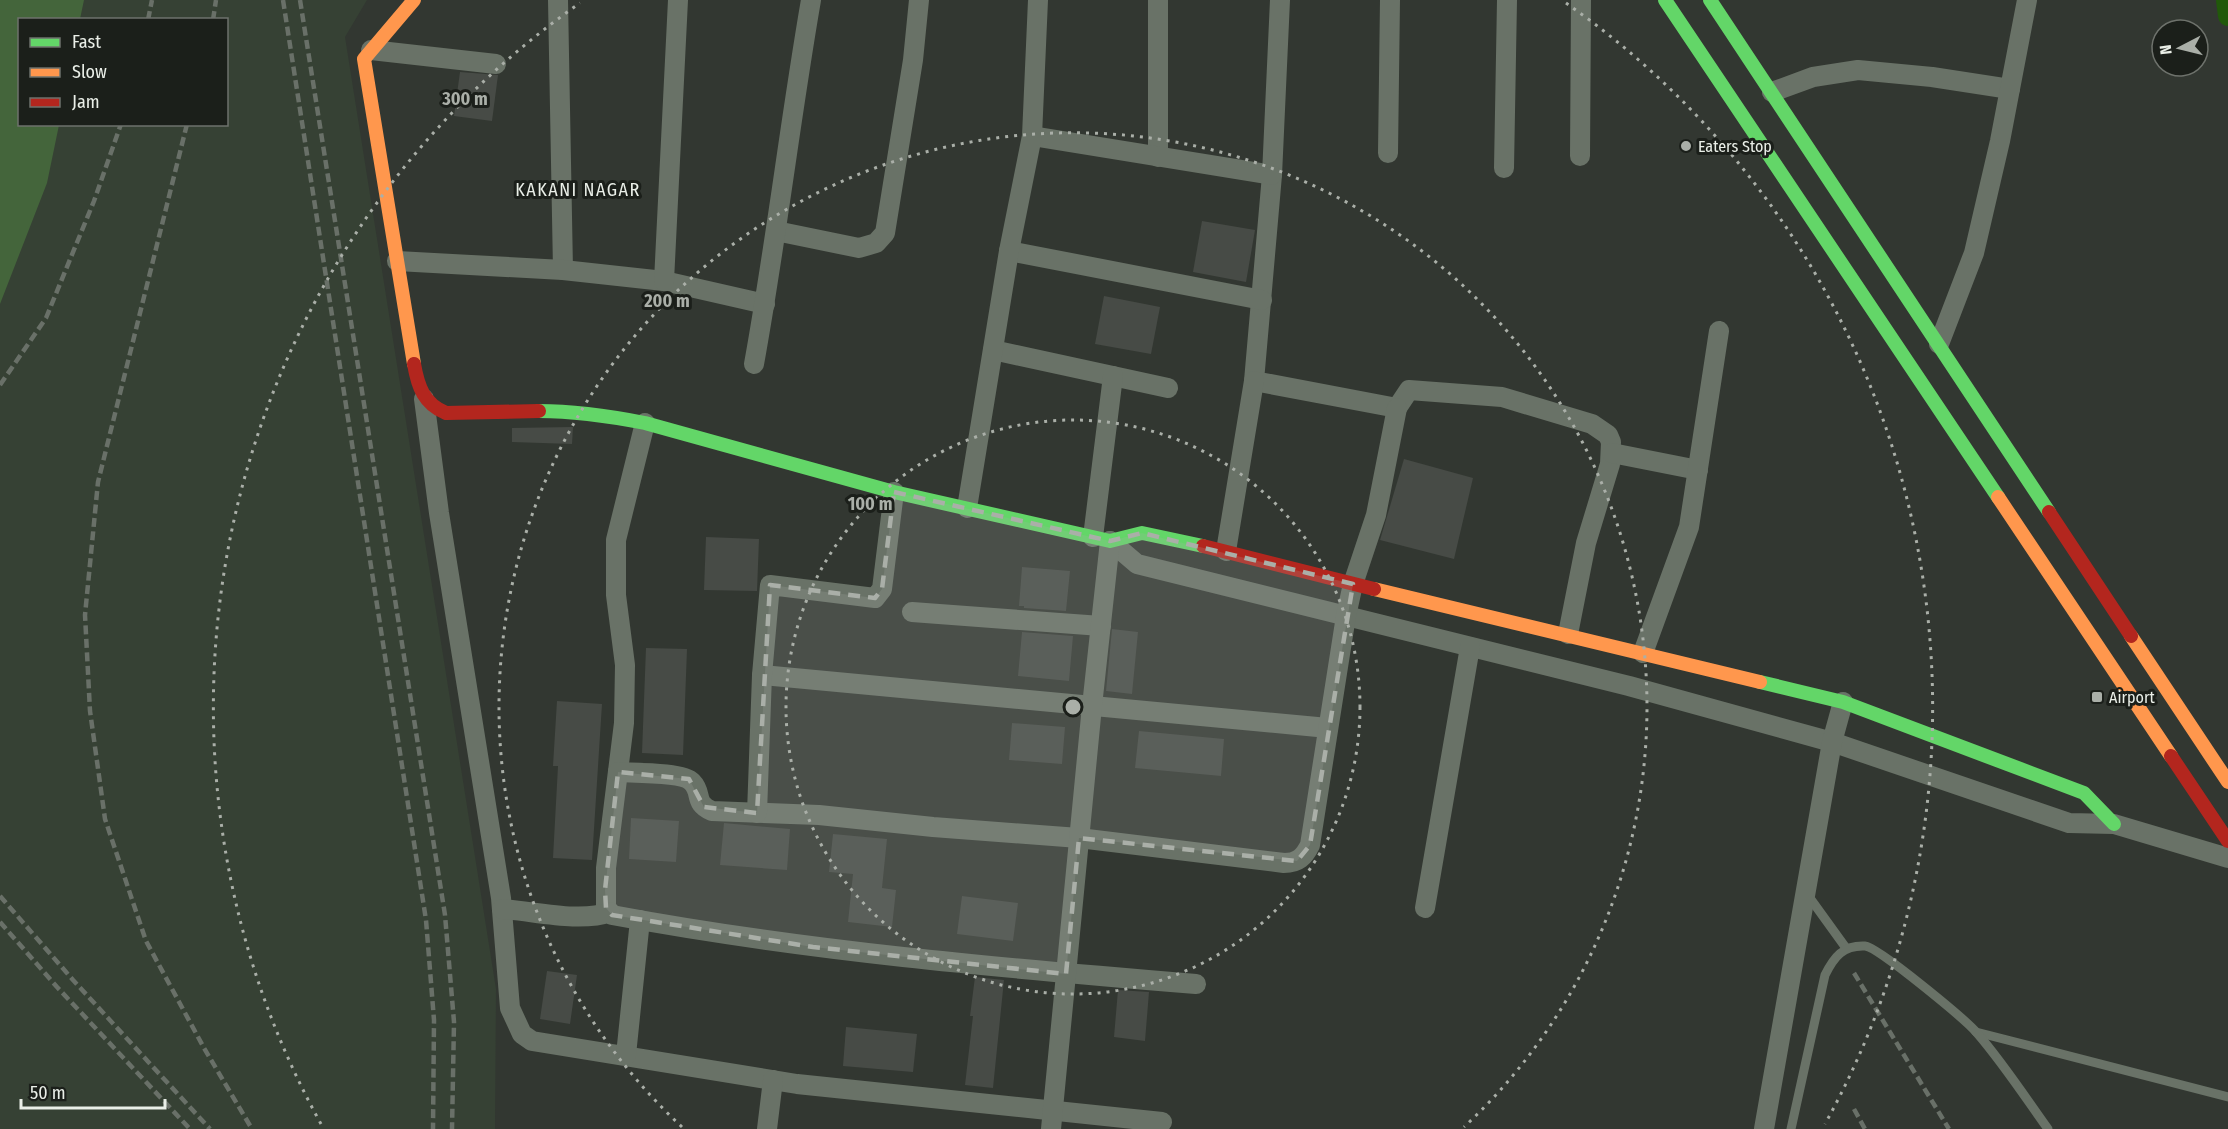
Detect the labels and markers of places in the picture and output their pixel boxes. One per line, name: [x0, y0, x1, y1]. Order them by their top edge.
place label: Eaters Stop: [1698, 137, 1772, 156]
marker: Eaters Stop: [1679, 139, 1693, 153]
place label: Airport: [2109, 688, 2156, 707]
marker: Airport: [2090, 690, 2104, 704]
centre of rings: [1063, 697, 1083, 717]

